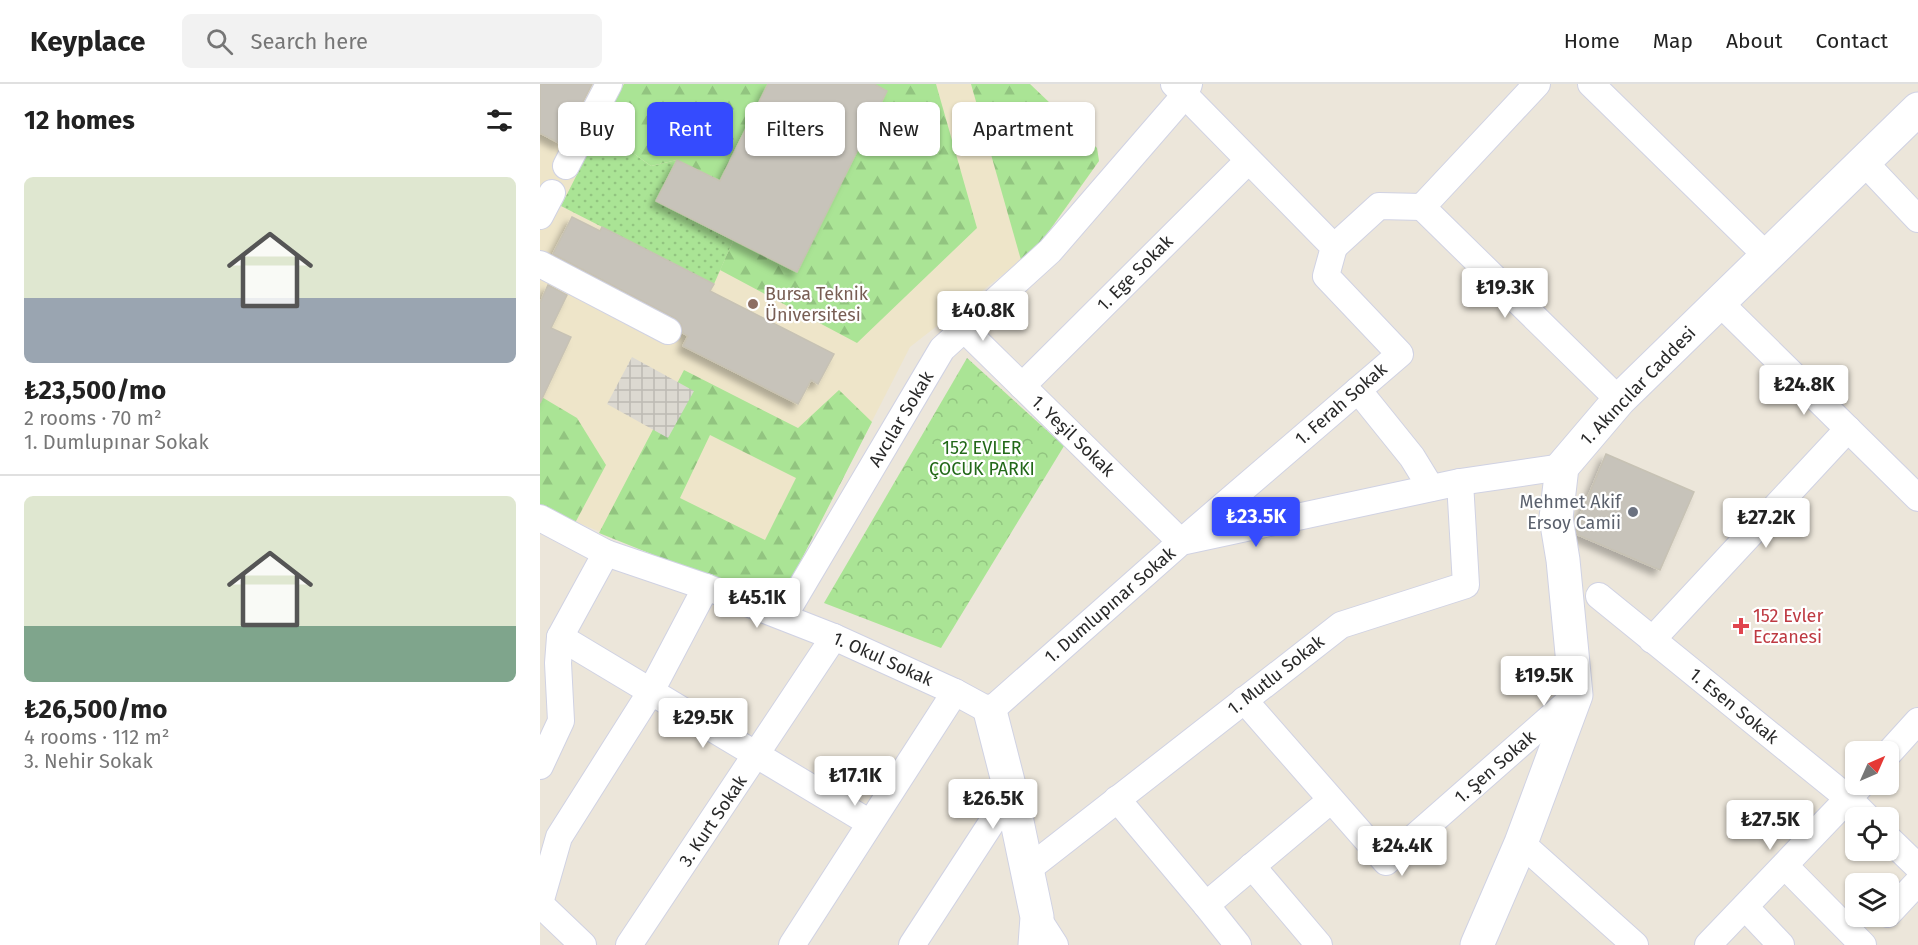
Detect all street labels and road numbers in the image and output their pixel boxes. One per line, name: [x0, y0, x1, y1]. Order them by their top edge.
street label: 1. Ege Sokak: [1093, 230, 1178, 315]
street label: 1. Akıncılar Caddesi: [1576, 322, 1700, 450]
street label: 1. Ferah Sokak: [1291, 358, 1392, 450]
street label: Avcılar Sokak: [864, 366, 939, 471]
street label: 1. Yeşil Sokak: [1027, 391, 1120, 482]
street label: 1. Dumlupınar Sokak: [1040, 542, 1181, 668]
street label: 1. Okul Sokak: [830, 627, 937, 691]
street label: 1. Mutlu Sokak: [1223, 630, 1329, 720]
street label: 1. Esen Sokak: [1685, 663, 1784, 749]
street label: 1. Şen Sokak: [1450, 725, 1541, 808]
street label: 3. Kurt Sokak: [674, 770, 752, 871]

